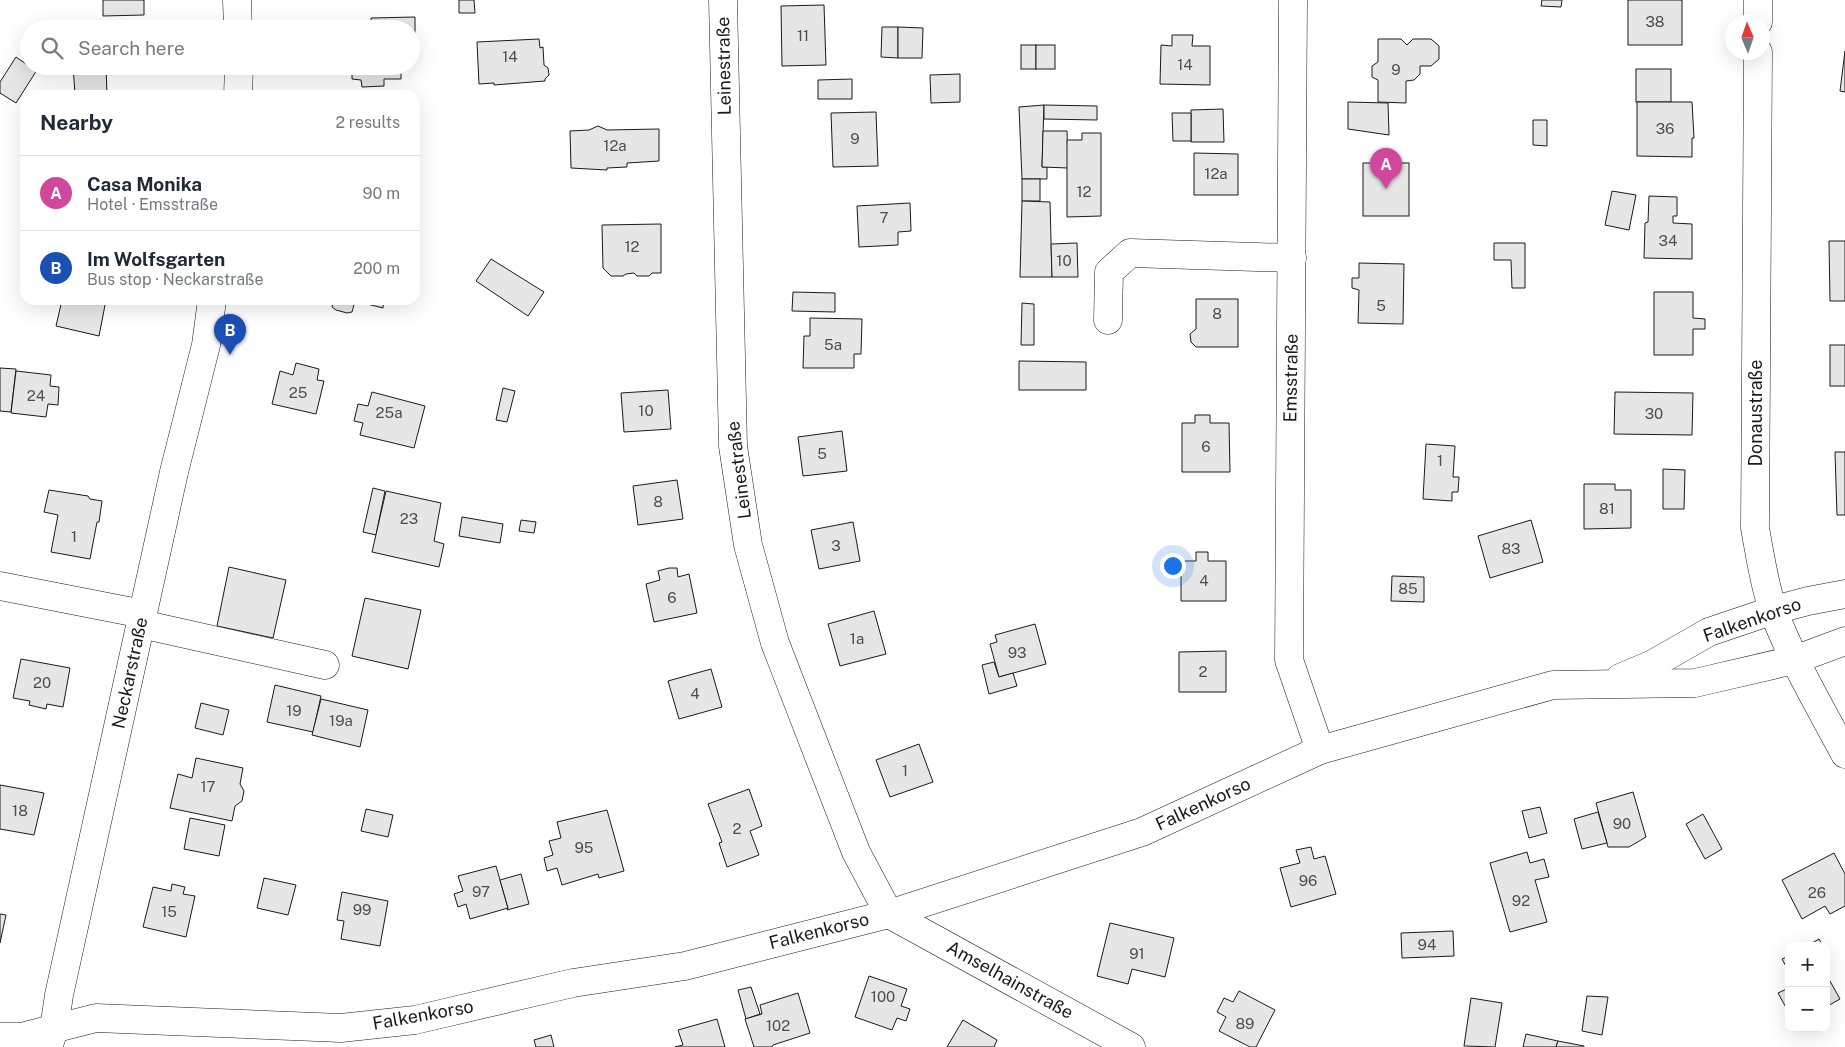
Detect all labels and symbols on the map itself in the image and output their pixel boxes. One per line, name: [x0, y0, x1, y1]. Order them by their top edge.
house number: 38: [1645, 13, 1665, 30]
north arrow: [1725, 15, 1770, 60]
street label: Leinestraße: [712, 16, 735, 116]
house number: 11: [797, 27, 809, 44]
house number: 14: [502, 48, 518, 65]
house number: 14: [1177, 56, 1193, 73]
house number: 9: [1391, 61, 1401, 78]
house number: 36: [1656, 120, 1674, 137]
house number: 9: [850, 130, 860, 147]
house number: 12a: [603, 137, 627, 154]
pin: A: [1370, 148, 1402, 189]
house number: 12a: [1204, 165, 1228, 182]
house number: 12: [1076, 183, 1092, 200]
house number: 7: [879, 209, 889, 226]
house number: 34: [1659, 232, 1677, 249]
house number: 12: [624, 238, 640, 255]
house number: 10: [1056, 252, 1072, 269]
house number: 5: [1376, 297, 1386, 314]
house number: 8: [1212, 305, 1222, 322]
pin: B: [214, 314, 246, 355]
street label: Emsstraße: [1279, 333, 1302, 423]
house number: 5a: [824, 336, 842, 353]
street label: Donaustraße: [1745, 360, 1766, 466]
house number: 25: [289, 384, 307, 401]
house number: 24: [27, 387, 45, 404]
house number: 10: [638, 402, 654, 419]
house number: 25a: [376, 404, 402, 421]
house number: 30: [1645, 405, 1663, 422]
street label: Leinestraße: [722, 420, 755, 520]
house number: 6: [1201, 438, 1211, 455]
house number: 5: [817, 445, 827, 462]
house number: 1: [1437, 452, 1443, 469]
house number: 8: [653, 493, 663, 510]
house number: 81: [1599, 500, 1615, 517]
house number: 23: [400, 510, 418, 527]
house number: 1: [71, 528, 77, 545]
house number: 3: [831, 537, 841, 554]
house number: 83: [1501, 540, 1521, 557]
your location: [1160, 553, 1186, 579]
house number: 4: [1199, 572, 1209, 589]
house number: 85: [1398, 580, 1418, 597]
house number: 6: [667, 589, 677, 606]
street label: Falkenkorso: [1700, 593, 1804, 646]
street label: Neckarstraße: [107, 615, 152, 731]
house number: 1a: [850, 630, 864, 647]
house number: 93: [1008, 644, 1026, 661]
house number: 2: [1199, 663, 1208, 680]
house number: 20: [33, 674, 51, 691]
house number: 4: [690, 685, 700, 702]
house number: 19: [286, 702, 302, 719]
house number: 19a: [329, 712, 353, 729]
house number: 1: [902, 762, 908, 779]
street label: Falkenkorso: [1152, 772, 1254, 835]
house number: 17: [200, 778, 216, 795]
house number: 18: [12, 802, 28, 819]
house number: 90: [1613, 815, 1631, 832]
house number: 2: [733, 820, 742, 837]
house number: 95: [575, 839, 593, 856]
house number: 96: [1299, 872, 1317, 889]
house number: 97: [472, 883, 490, 900]
house number: 26: [1808, 884, 1826, 901]
house number: 92: [1512, 892, 1530, 909]
house number: 99: [353, 901, 371, 918]
house number: 15: [161, 903, 177, 920]
street label: Falkenkorso: [767, 908, 871, 953]
street label: Amselhainstraße: [943, 936, 1077, 1023]
house number: 94: [1418, 936, 1436, 953]
house number: 91: [1129, 945, 1145, 962]
house number: 100: [871, 988, 895, 1005]
street label: Falkenkorso: [371, 995, 475, 1034]
house number: 89: [1236, 1015, 1254, 1032]
house number: 102: [766, 1017, 790, 1034]

